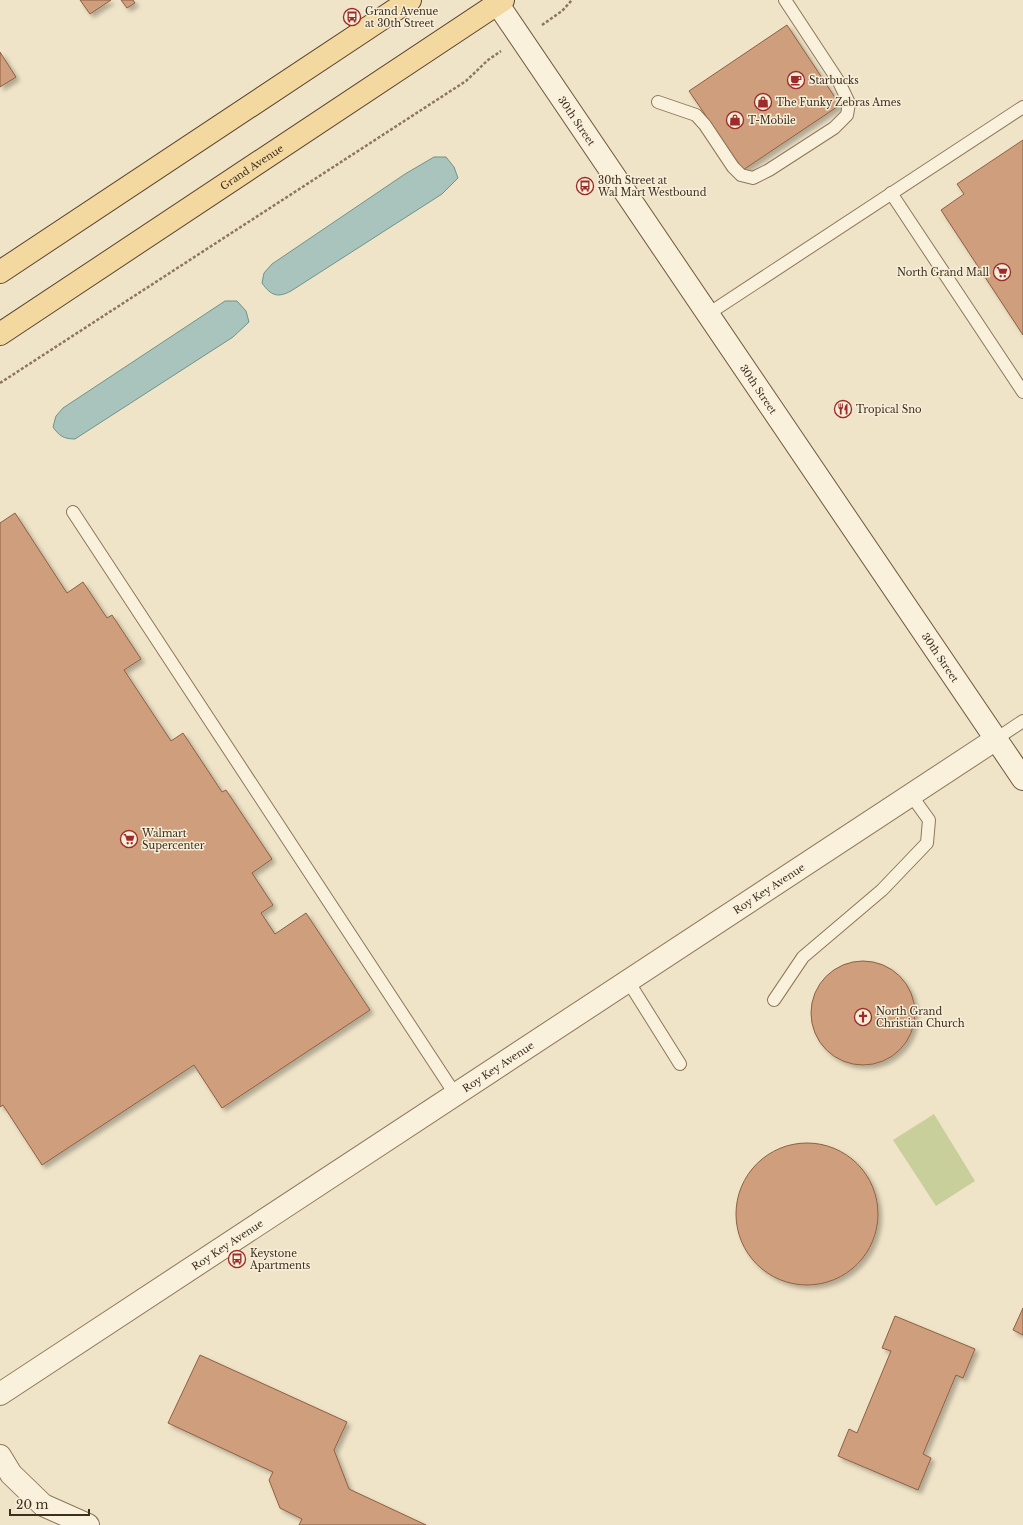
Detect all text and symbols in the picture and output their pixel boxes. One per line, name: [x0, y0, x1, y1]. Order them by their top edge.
place label: Grand Avenue at 30th Street: [365, 5, 438, 30]
bus stop icon: Grand Avenue at 30th Street: [342, 7, 362, 27]
cafe icon: Starbucks: [786, 70, 806, 90]
place label: Starbucks: [809, 74, 859, 87]
shop icon: The Funky Zebras Ames: [753, 92, 773, 112]
street label: 30th Street: [555, 94, 598, 149]
place label: The Funky Zebras Ames: [776, 96, 901, 109]
shop icon: T-Mobile: [725, 110, 745, 130]
place label: T-Mobile: [748, 114, 796, 127]
street label: Grand Avenue: [218, 142, 286, 193]
place label: 30th Street at Wal Mart Westbound: [597, 174, 707, 199]
bus stop icon: 30th Street at Wal Mart Westbound: [575, 176, 595, 196]
supermarket icon: North Grand Mall: [992, 262, 1012, 282]
place label: North Grand Mall: [897, 266, 989, 279]
street label: 30th Street: [737, 362, 780, 417]
restaurant icon: Tropical Sno: [833, 399, 853, 419]
place label: Tropical Sno: [856, 403, 922, 416]
street label: 30th Street: [919, 630, 962, 685]
place label: Walmart Supercenter: [141, 827, 205, 852]
supermarket icon: Walmart Supercenter: [119, 829, 139, 849]
street label: Roy Key Avenue: [731, 861, 807, 917]
place label: North Grand Christian Church: [876, 1005, 965, 1030]
church icon: North Grand Christian Church: [853, 1007, 873, 1027]
street label: Roy Key Avenue: [460, 1039, 537, 1095]
street label: Roy Key Avenue: [189, 1217, 266, 1273]
place label: Keystone Apartments: [249, 1247, 311, 1272]
bus stop icon: Keystone Apartments: [227, 1249, 247, 1269]
scale bar: [10, 1491, 89, 1517]
text: 20 m: [16, 1497, 48, 1512]

